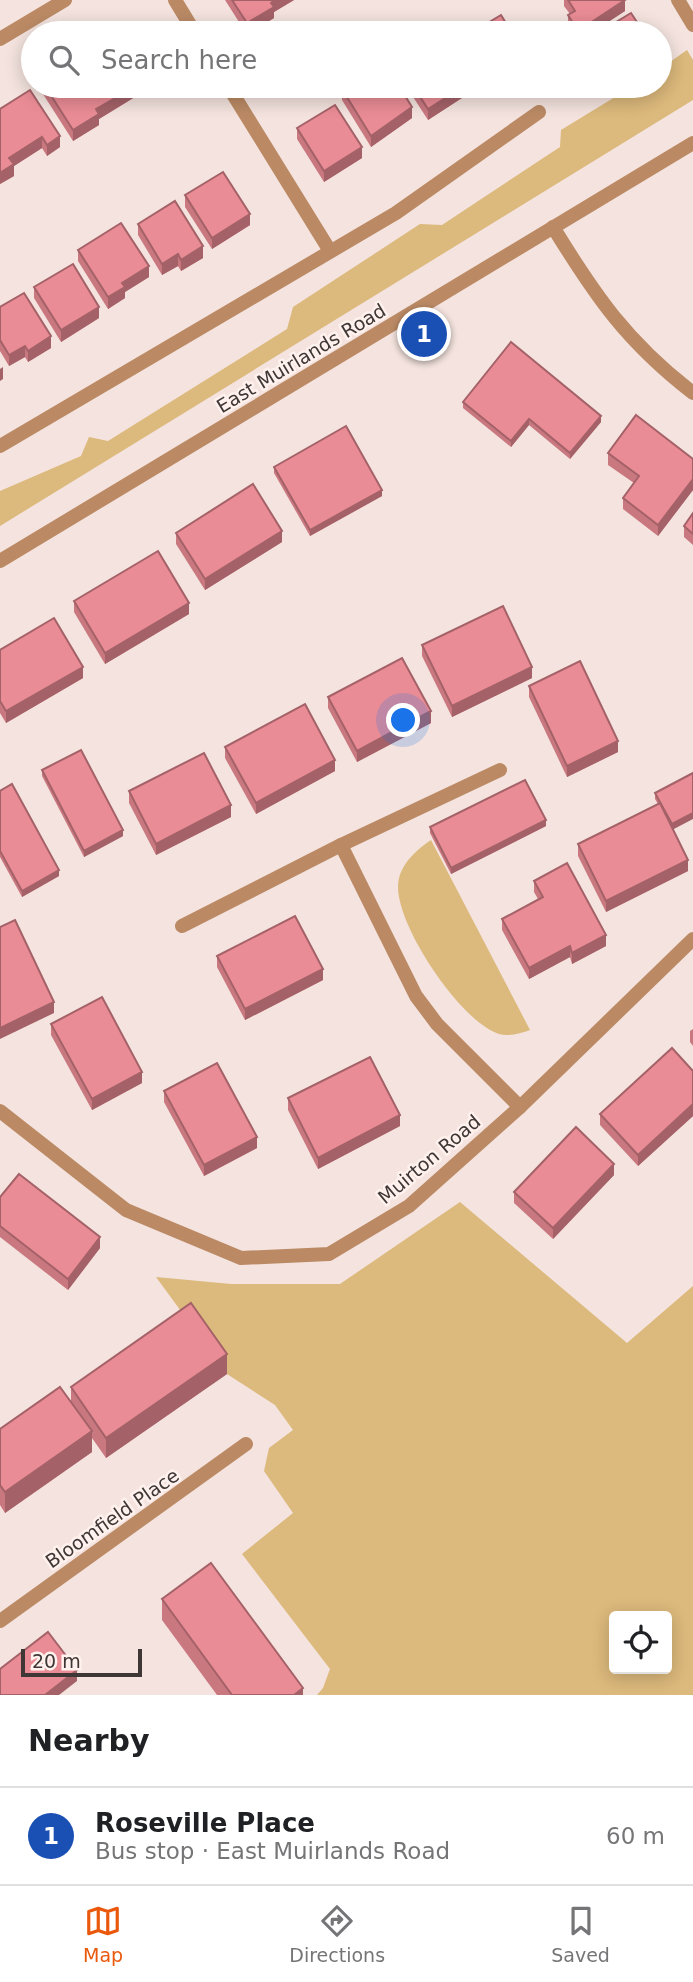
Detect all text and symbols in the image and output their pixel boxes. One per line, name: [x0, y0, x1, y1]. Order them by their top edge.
search box: [21, 21, 672, 98]
icon: search: [45, 41, 83, 79]
text: Search here: [101, 45, 257, 75]
street label: East Muirlands Road: [213, 299, 389, 417]
pin: 1: [401, 308, 447, 360]
your location: [386, 703, 420, 737]
street label: Muirton Road: [374, 1110, 484, 1208]
street label: Bloomfield Place: [41, 1464, 183, 1572]
map controls: [609, 1611, 672, 1674]
button: locate: [609, 1611, 672, 1674]
scale bar: [21, 1646, 142, 1678]
text: 20 m: [32, 1650, 81, 1672]
text: Nearby: [28, 1723, 150, 1758]
text: Roseville Place: [95, 1808, 315, 1838]
text: 1: [43, 1823, 59, 1849]
text: 60 m: [606, 1823, 665, 1849]
text: Bus stop · East Muirlands Road: [95, 1838, 450, 1864]
tab: Map: [83, 1902, 123, 1966]
tab: Directions: [289, 1902, 385, 1966]
tab: Saved: [551, 1902, 610, 1966]

